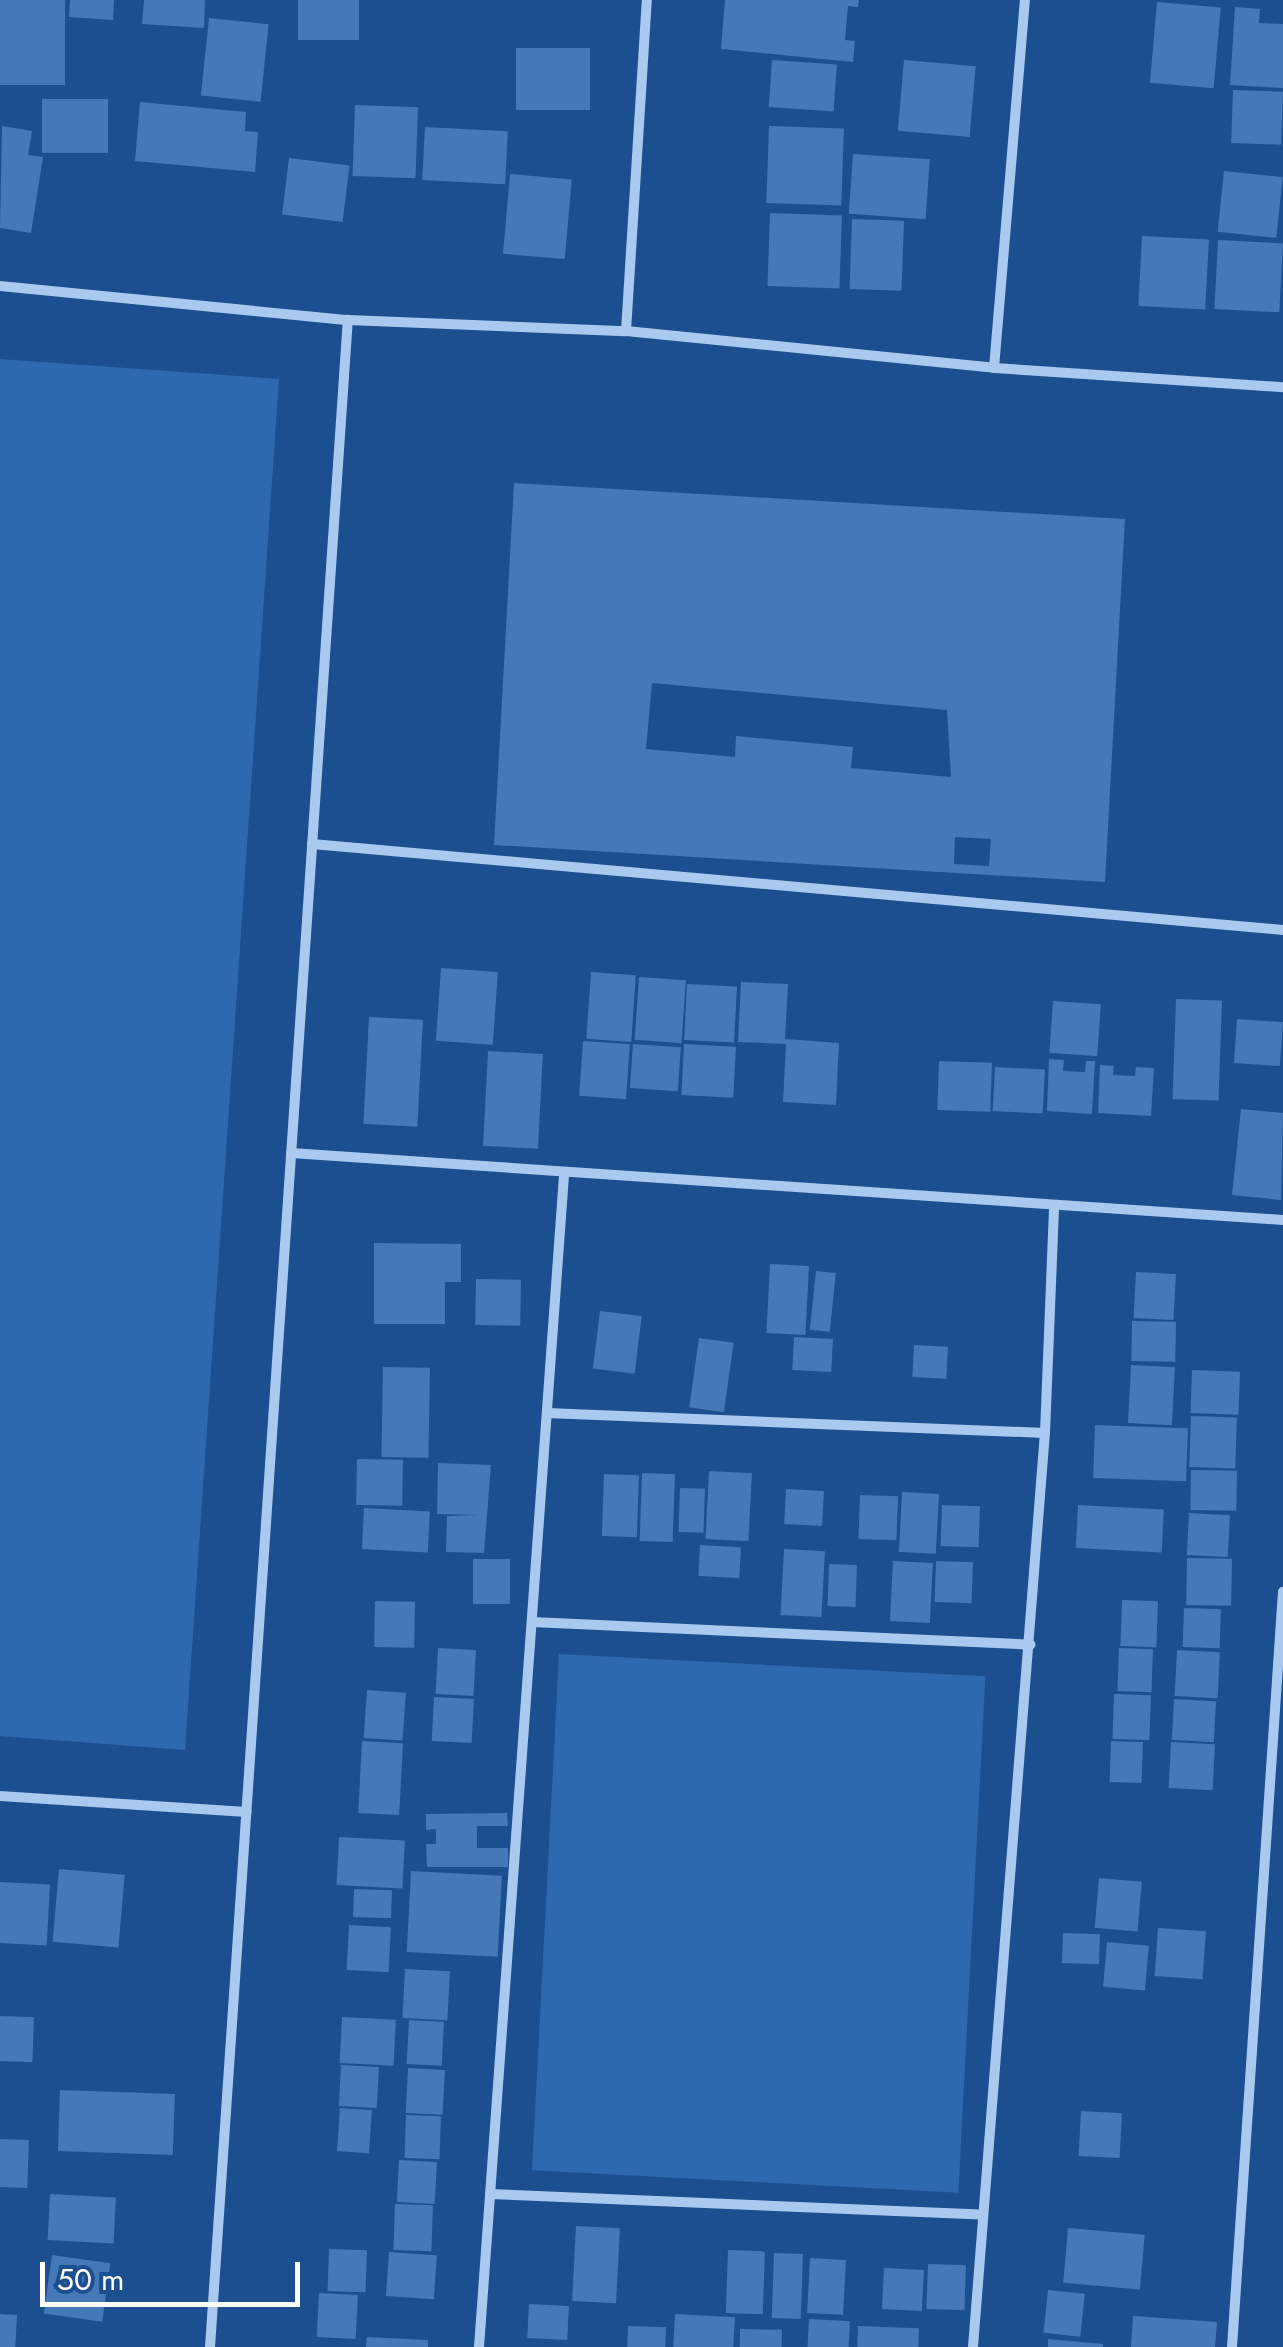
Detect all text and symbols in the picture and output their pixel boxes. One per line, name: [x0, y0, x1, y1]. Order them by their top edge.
scale bar: [45, 2242, 305, 2304]
text: 50 m: [57, 2258, 124, 2301]

